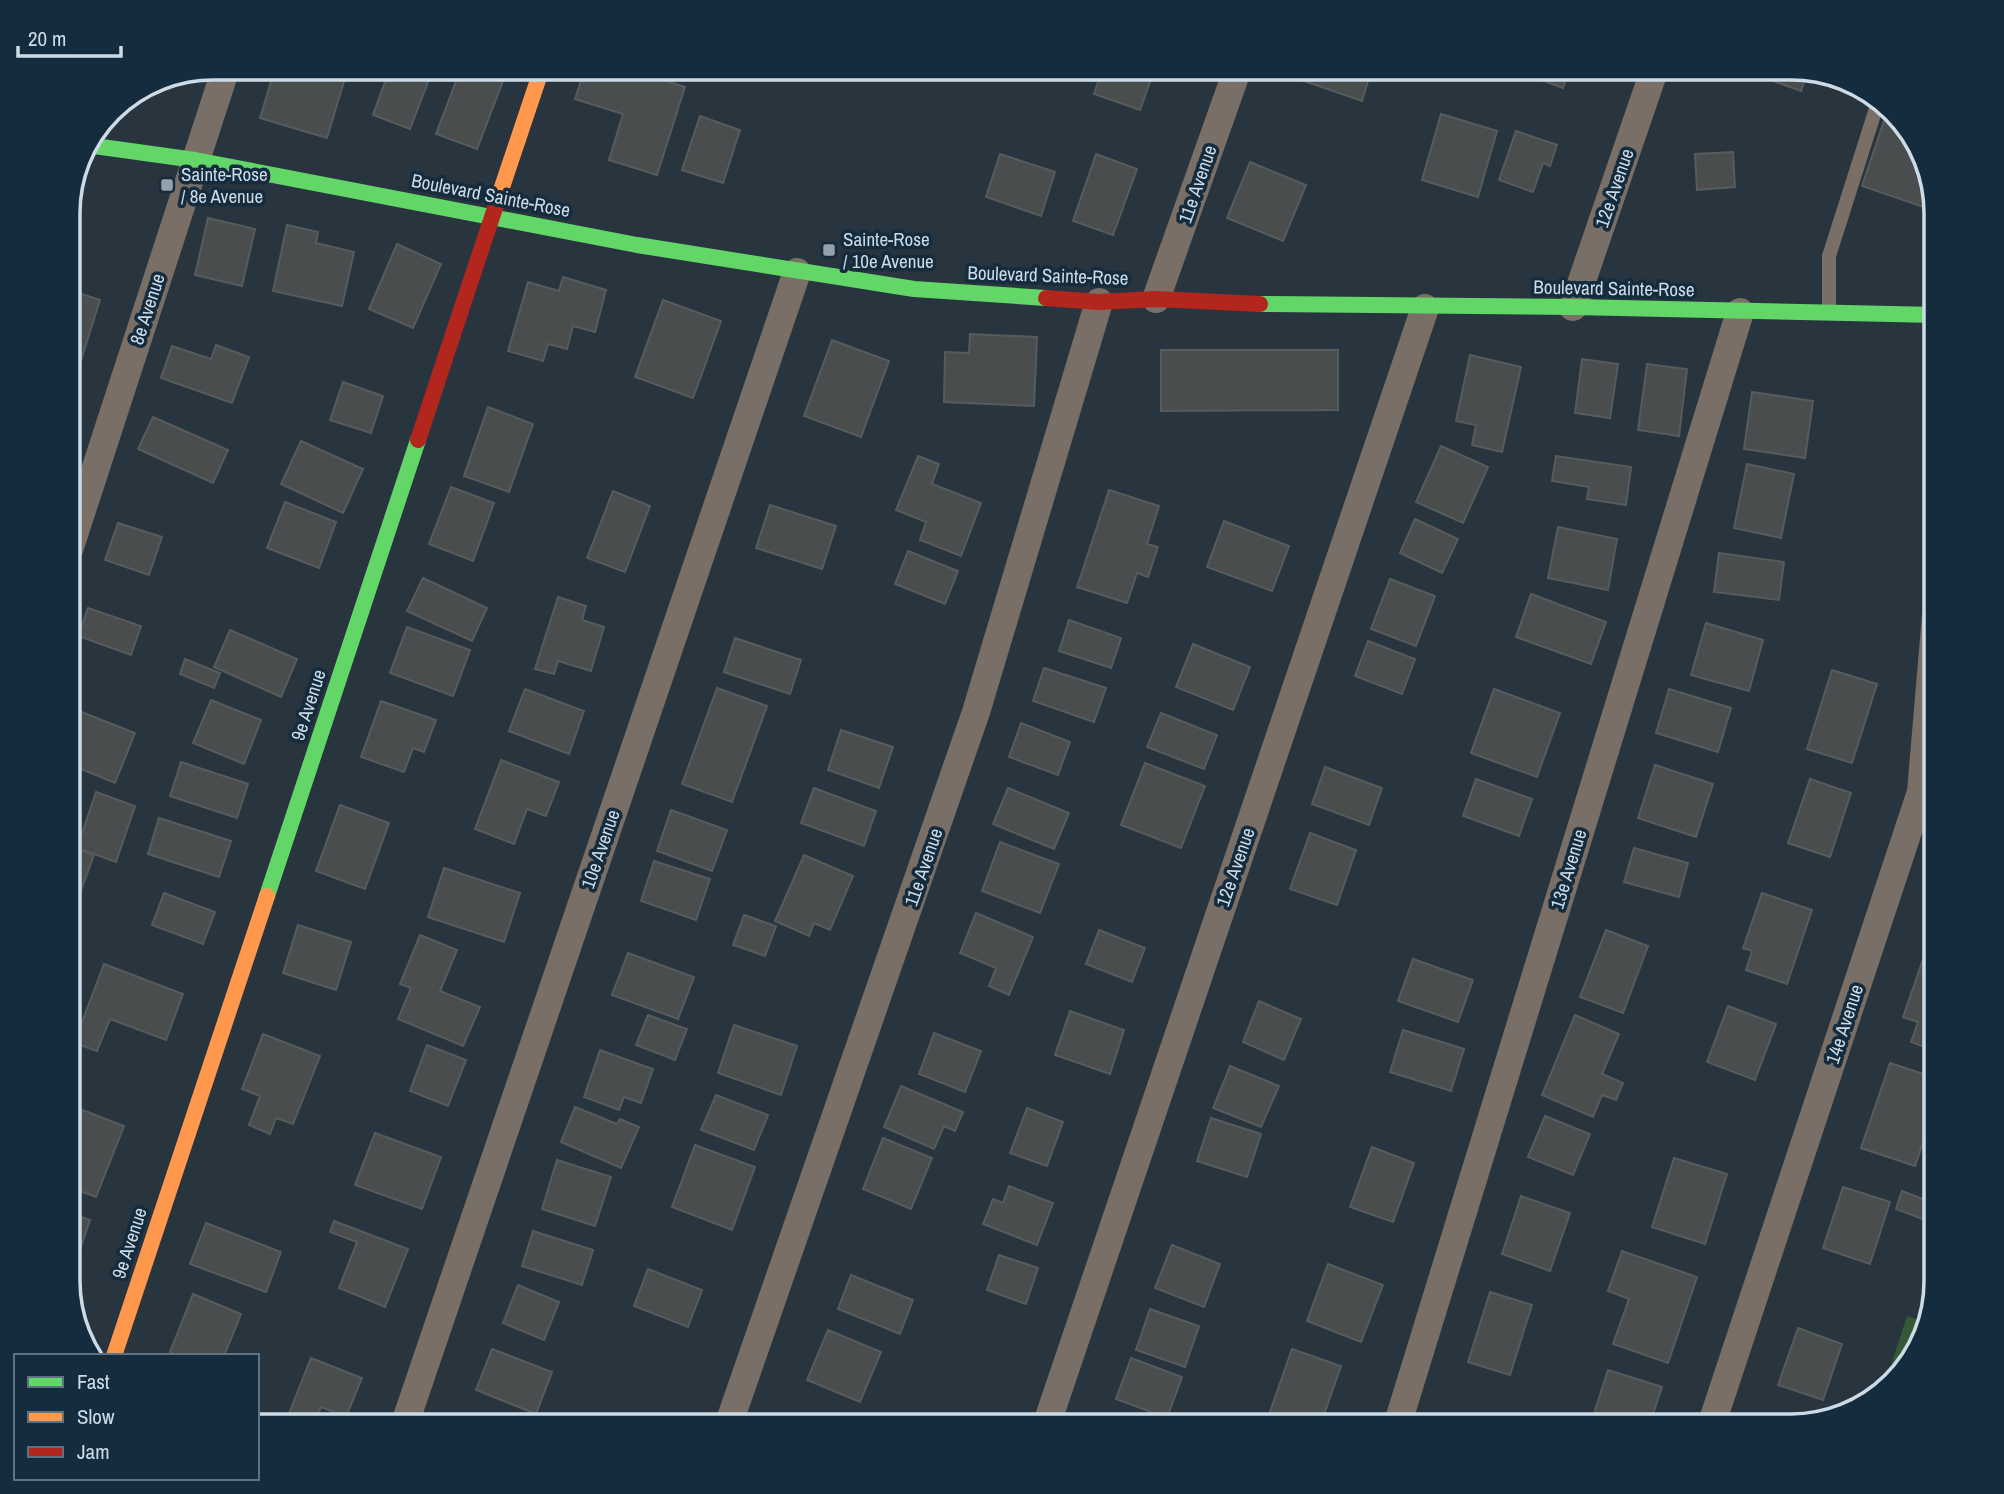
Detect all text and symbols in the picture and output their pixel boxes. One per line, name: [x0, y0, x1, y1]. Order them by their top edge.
scale bar: [18, 14, 121, 58]
text: 20 m: [28, 24, 66, 53]
street label: 11e Avenue: [1172, 142, 1222, 226]
street label: 12e Avenue: [1588, 145, 1640, 231]
place label: Sainte-Rose / 8e Avenue: [181, 161, 268, 209]
street label: Boulevard Sainte-Rose: [409, 167, 573, 223]
marker: Sainte-Rose / 8e Avenue: [159, 177, 175, 193]
place label: Sainte-Rose / 10e Avenue: [843, 226, 934, 274]
marker: Sainte-Rose / 10e Avenue: [821, 242, 837, 258]
street label: Boulevard Sainte-Rose: [967, 259, 1129, 291]
street label: 8e Avenue: [123, 270, 171, 348]
street label: Boulevard Sainte-Rose: [1533, 274, 1695, 302]
street label: 9e Avenue: [284, 666, 332, 744]
street label: 10e Avenue: [574, 806, 626, 892]
street label: 12e Avenue: [1209, 824, 1261, 910]
street label: 11e Avenue: [898, 825, 948, 909]
street label: 13e Avenue: [1544, 826, 1592, 912]
street label: 14e Avenue: [1819, 981, 1869, 1067]
street label: 9e Avenue: [105, 1204, 153, 1282]
legend: [14, 1354, 259, 1480]
text: Fast: [77, 1367, 110, 1396]
text: Slow: [77, 1402, 115, 1431]
text: Jam: [77, 1437, 110, 1466]

